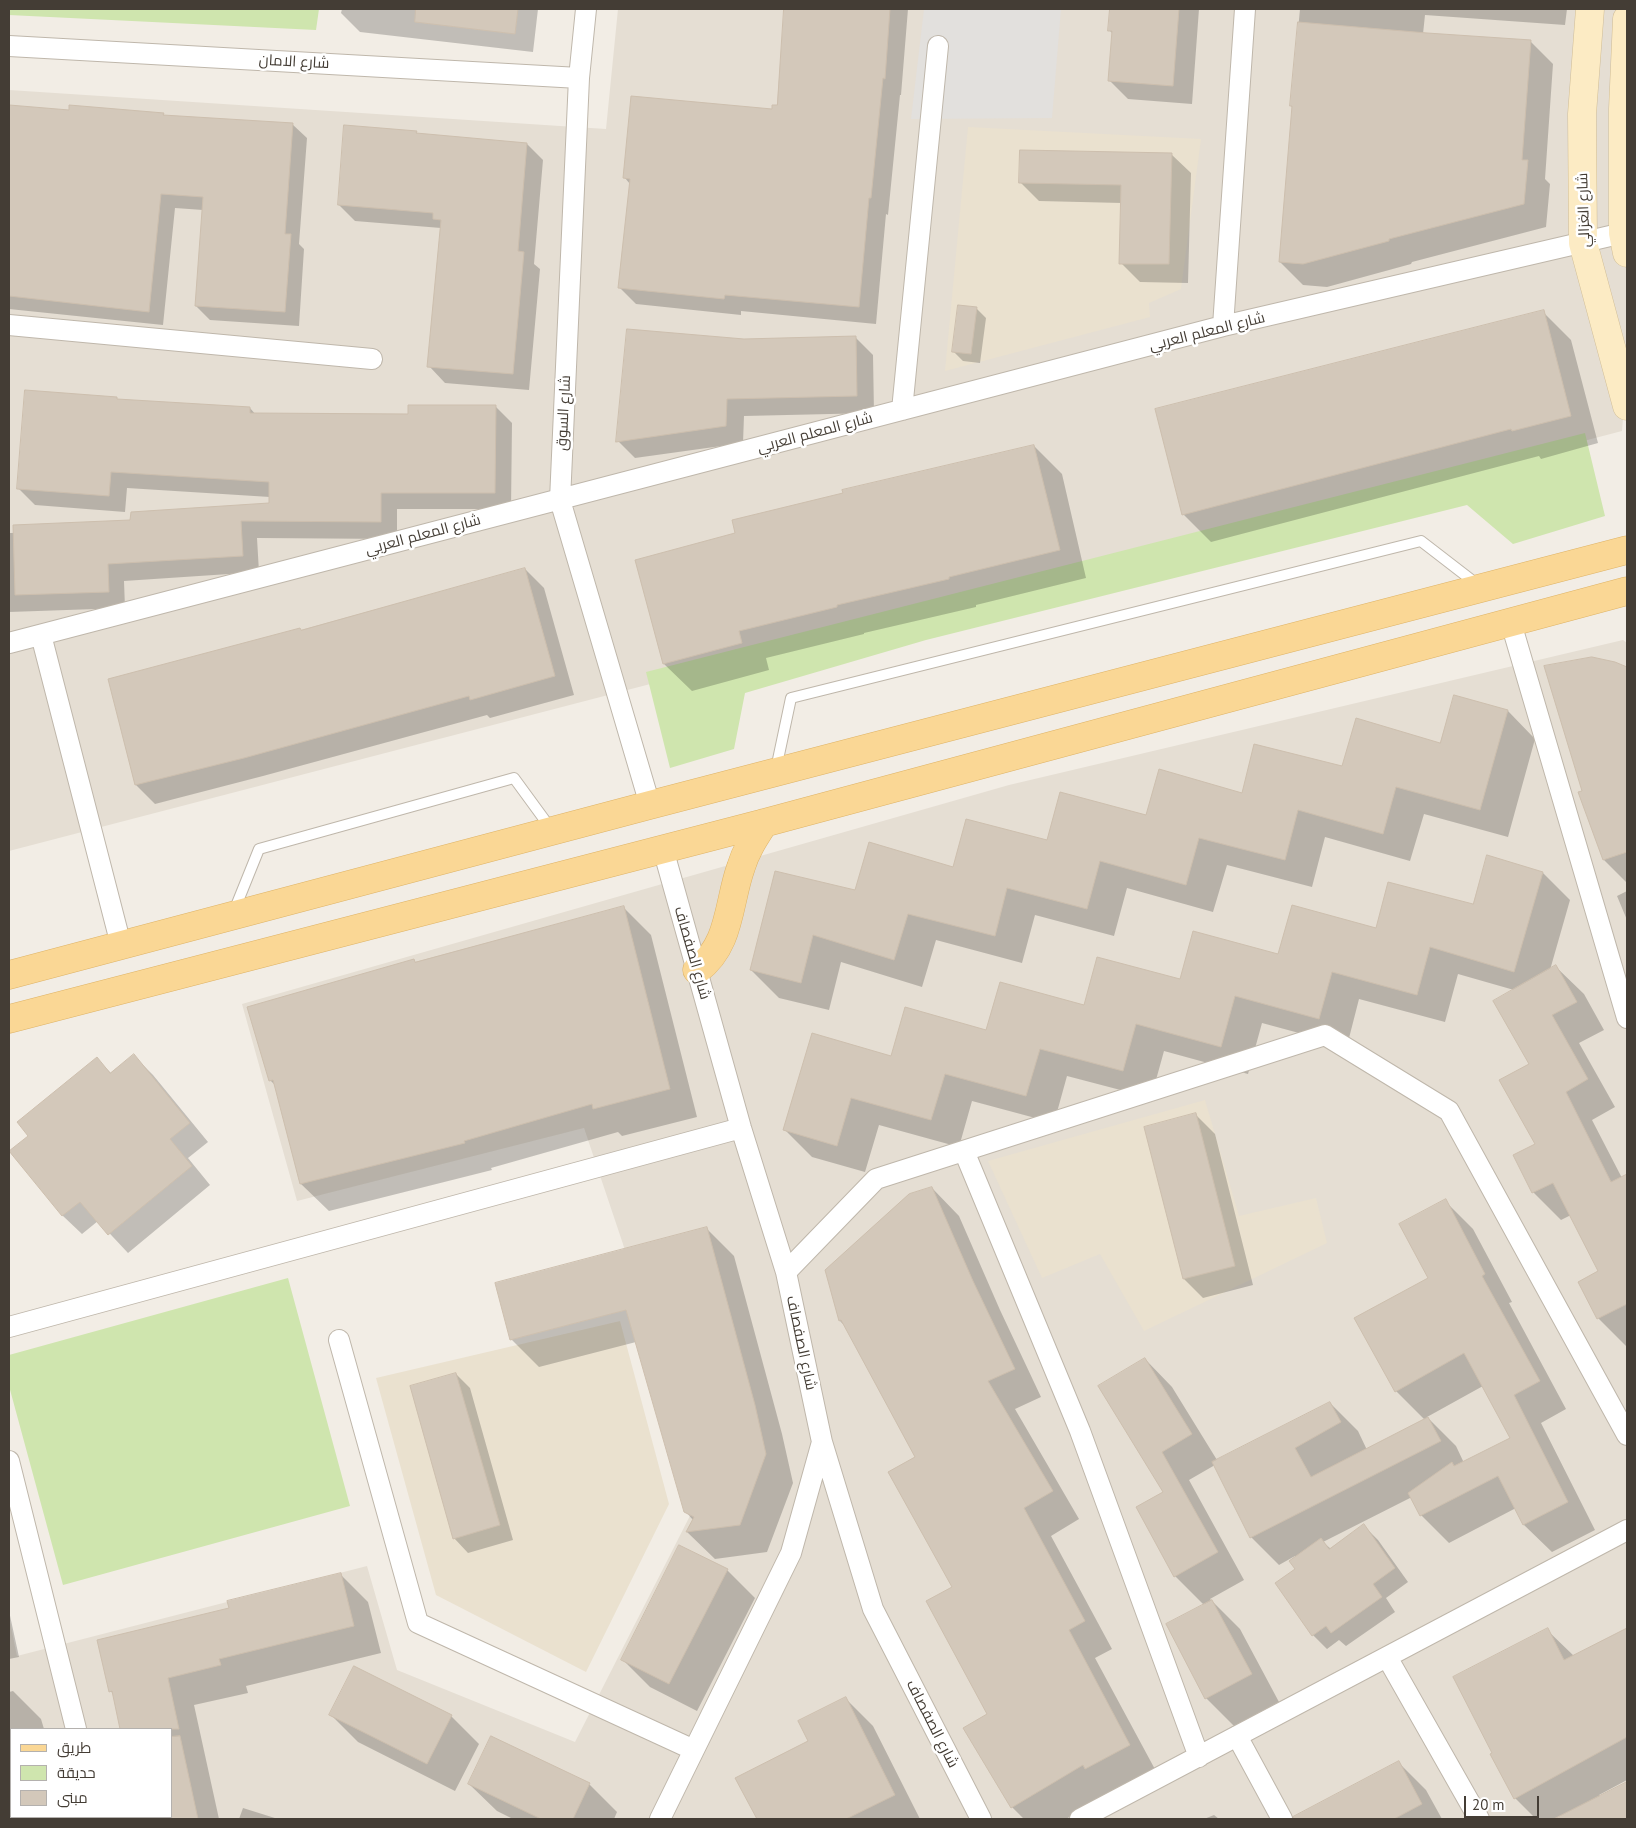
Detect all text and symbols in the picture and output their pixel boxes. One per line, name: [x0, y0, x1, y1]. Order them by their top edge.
street label: شارع الامان: [258, 51, 330, 73]
street label: شارع الغزالي: [1574, 172, 1594, 248]
street label: شارع المعلم العربي: [1147, 309, 1267, 355]
street label: شارع السوق: [553, 375, 575, 451]
street label: شارع المعلم العربي: [755, 409, 875, 457]
street label: شارع المعلم العربي: [363, 511, 483, 559]
street label: شارع الصفصاف: [670, 904, 714, 1002]
street label: شارع الصفصاف: [782, 1294, 820, 1392]
street label: شارع الصفصاف: [902, 1677, 962, 1771]
legend: [10, 1728, 172, 1818]
text: طريق: [57, 1738, 91, 1757]
text: حديقة: [57, 1763, 96, 1782]
scale bar: [1466, 1786, 1541, 1818]
text: مبنى: [57, 1788, 88, 1807]
text: 20 m: [1472, 1795, 1505, 1814]

